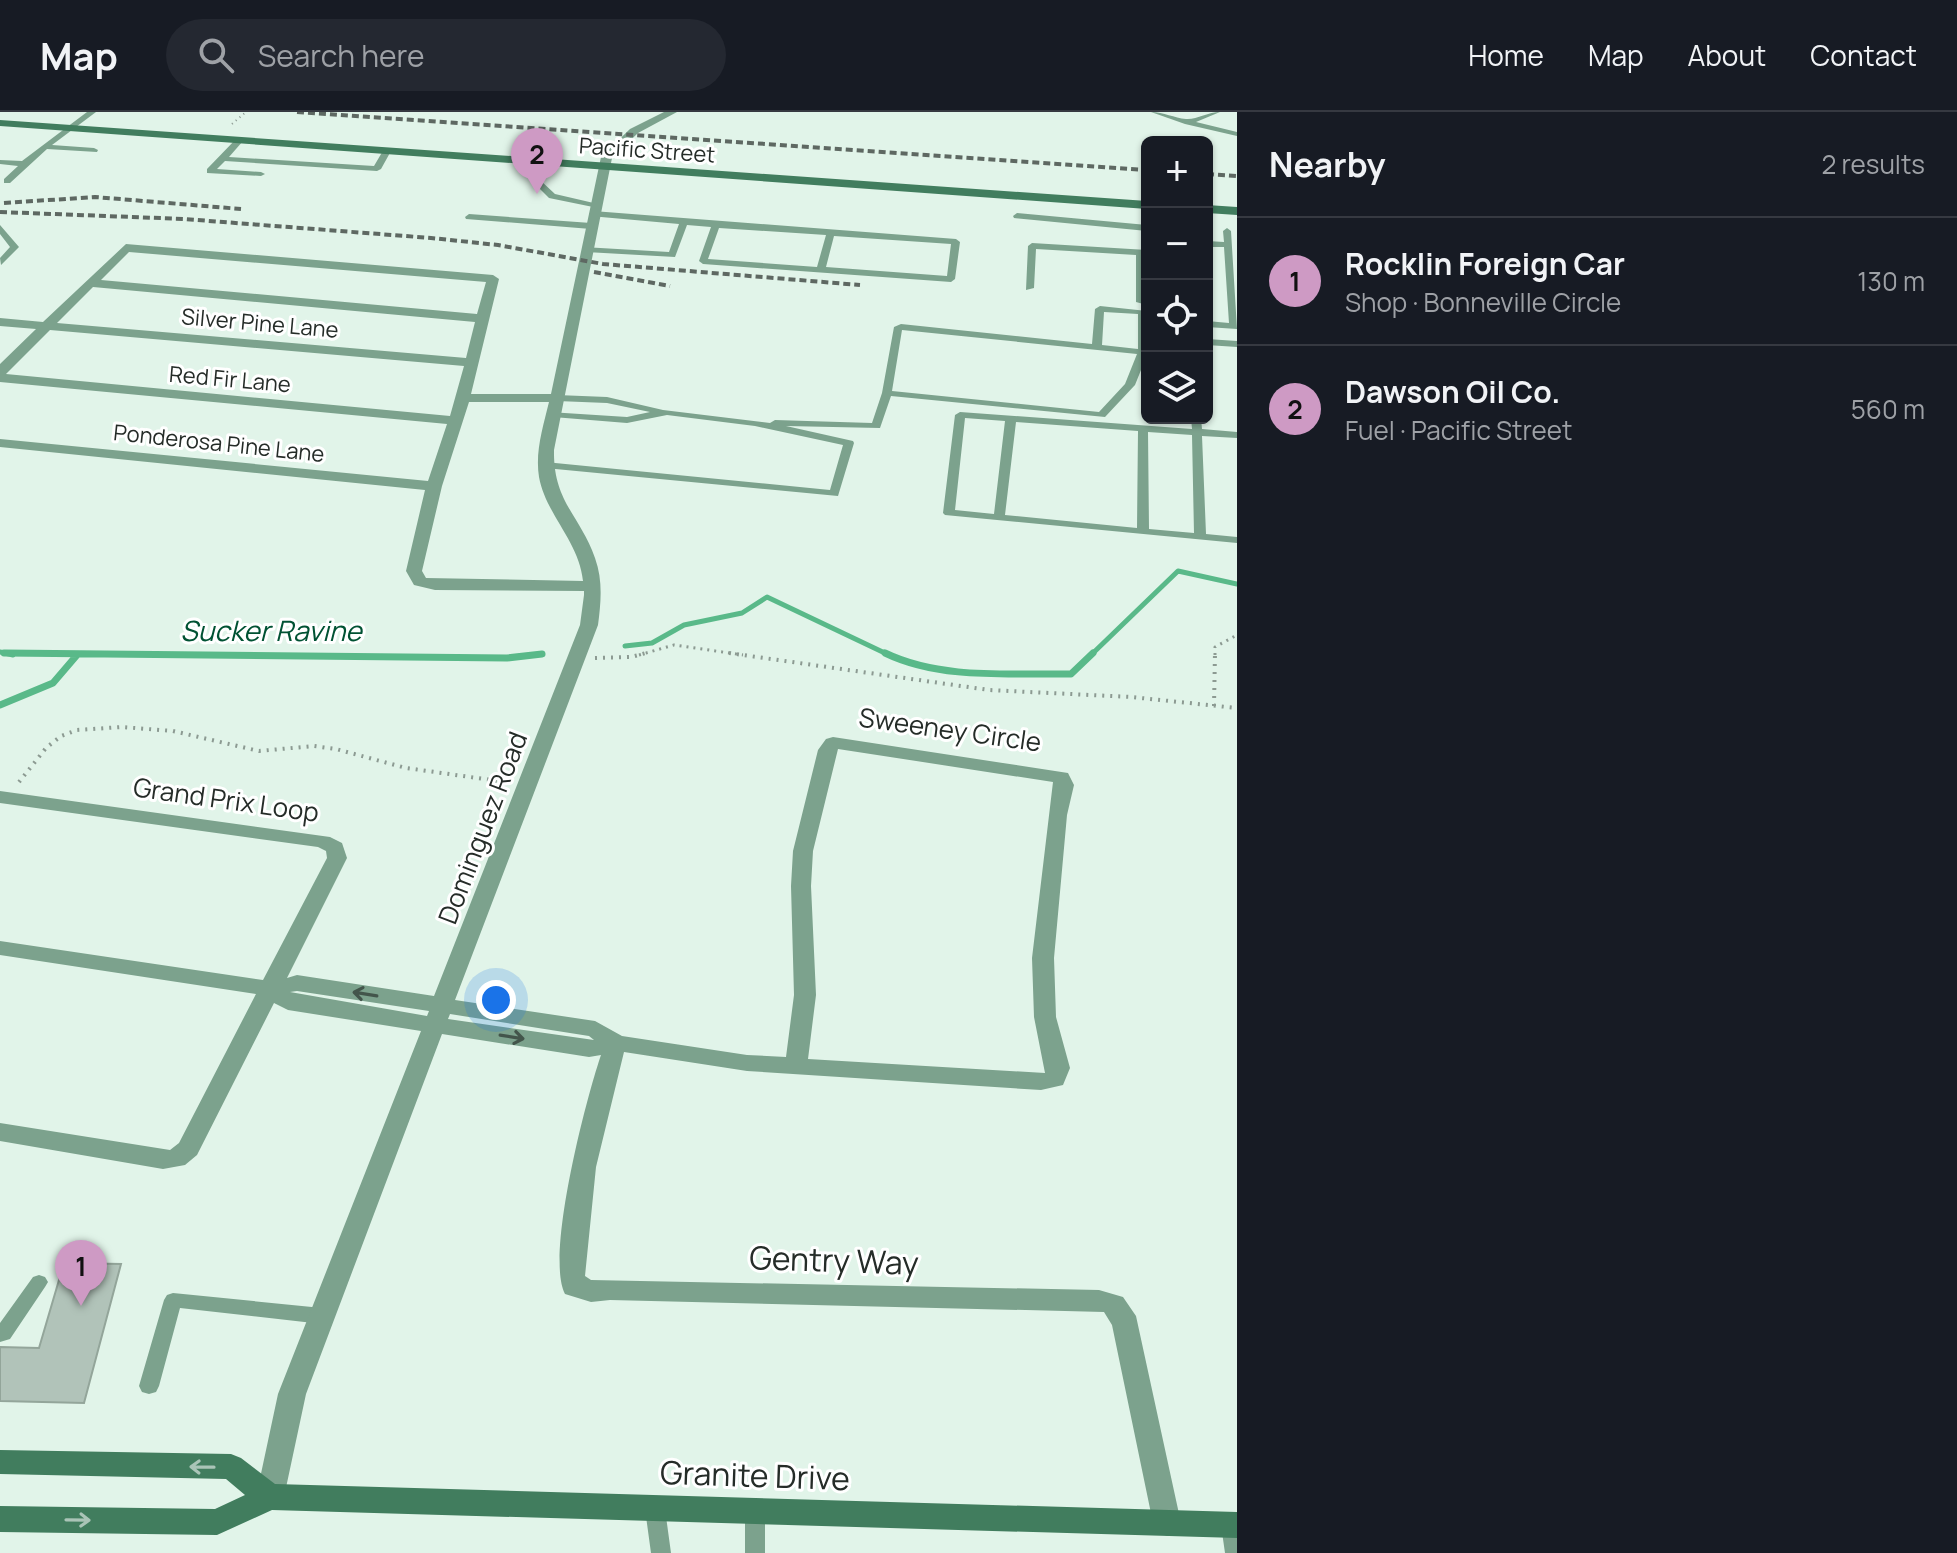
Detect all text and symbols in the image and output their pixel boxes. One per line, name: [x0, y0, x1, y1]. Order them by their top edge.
search box: [166, 19, 726, 91]
text: Map: [40, 29, 118, 81]
icon: search: [194, 33, 238, 77]
text: Search here: [258, 35, 425, 76]
text: Home: [1468, 36, 1544, 74]
text: Map: [1588, 36, 1644, 74]
text: About: [1688, 36, 1766, 74]
text: Contact: [1810, 36, 1917, 74]
pin: 2: [511, 128, 563, 194]
street label: Pacific Street: [578, 130, 716, 170]
map controls: [1141, 136, 1213, 424]
button: +: [1141, 136, 1213, 208]
text: Nearby: [1269, 141, 1385, 187]
text: 2 results: [1821, 146, 1925, 182]
button: −: [1141, 208, 1213, 280]
text: Rocklin Foreign Car: [1345, 243, 1625, 284]
text: 1: [1289, 263, 1301, 299]
text: 130 m: [1857, 263, 1925, 299]
button: locate: [1141, 280, 1213, 352]
text: Shop · Bonneville Circle: [1345, 284, 1621, 320]
street label: Silver Pine Lane: [180, 301, 340, 345]
button: layers: [1141, 352, 1213, 424]
street label: Red Fir Lane: [168, 359, 292, 399]
text: Dawson Oil Co.: [1345, 371, 1560, 412]
text: 2: [1287, 391, 1303, 427]
text: 560 m: [1851, 391, 1925, 427]
text: Fuel · Pacific Street: [1345, 412, 1572, 448]
street label: Ponderosa Pine Lane: [112, 417, 326, 469]
water label: Sucker Ravine: [180, 611, 363, 649]
street label: Sweeney Circle: [857, 698, 1044, 760]
street label: Dominguez Road: [429, 726, 535, 929]
street label: Grand Prix Loop: [131, 768, 321, 830]
your location: [476, 980, 516, 1020]
one-way arrow: [353, 986, 378, 1001]
one-way arrow: [499, 1030, 524, 1045]
street label: Gentry Way: [749, 1235, 920, 1285]
pin: 1: [55, 1240, 107, 1306]
street label: Granite Drive: [659, 1450, 851, 1500]
one-way arrow: [189, 1459, 216, 1475]
one-way arrow: [64, 1512, 91, 1528]

